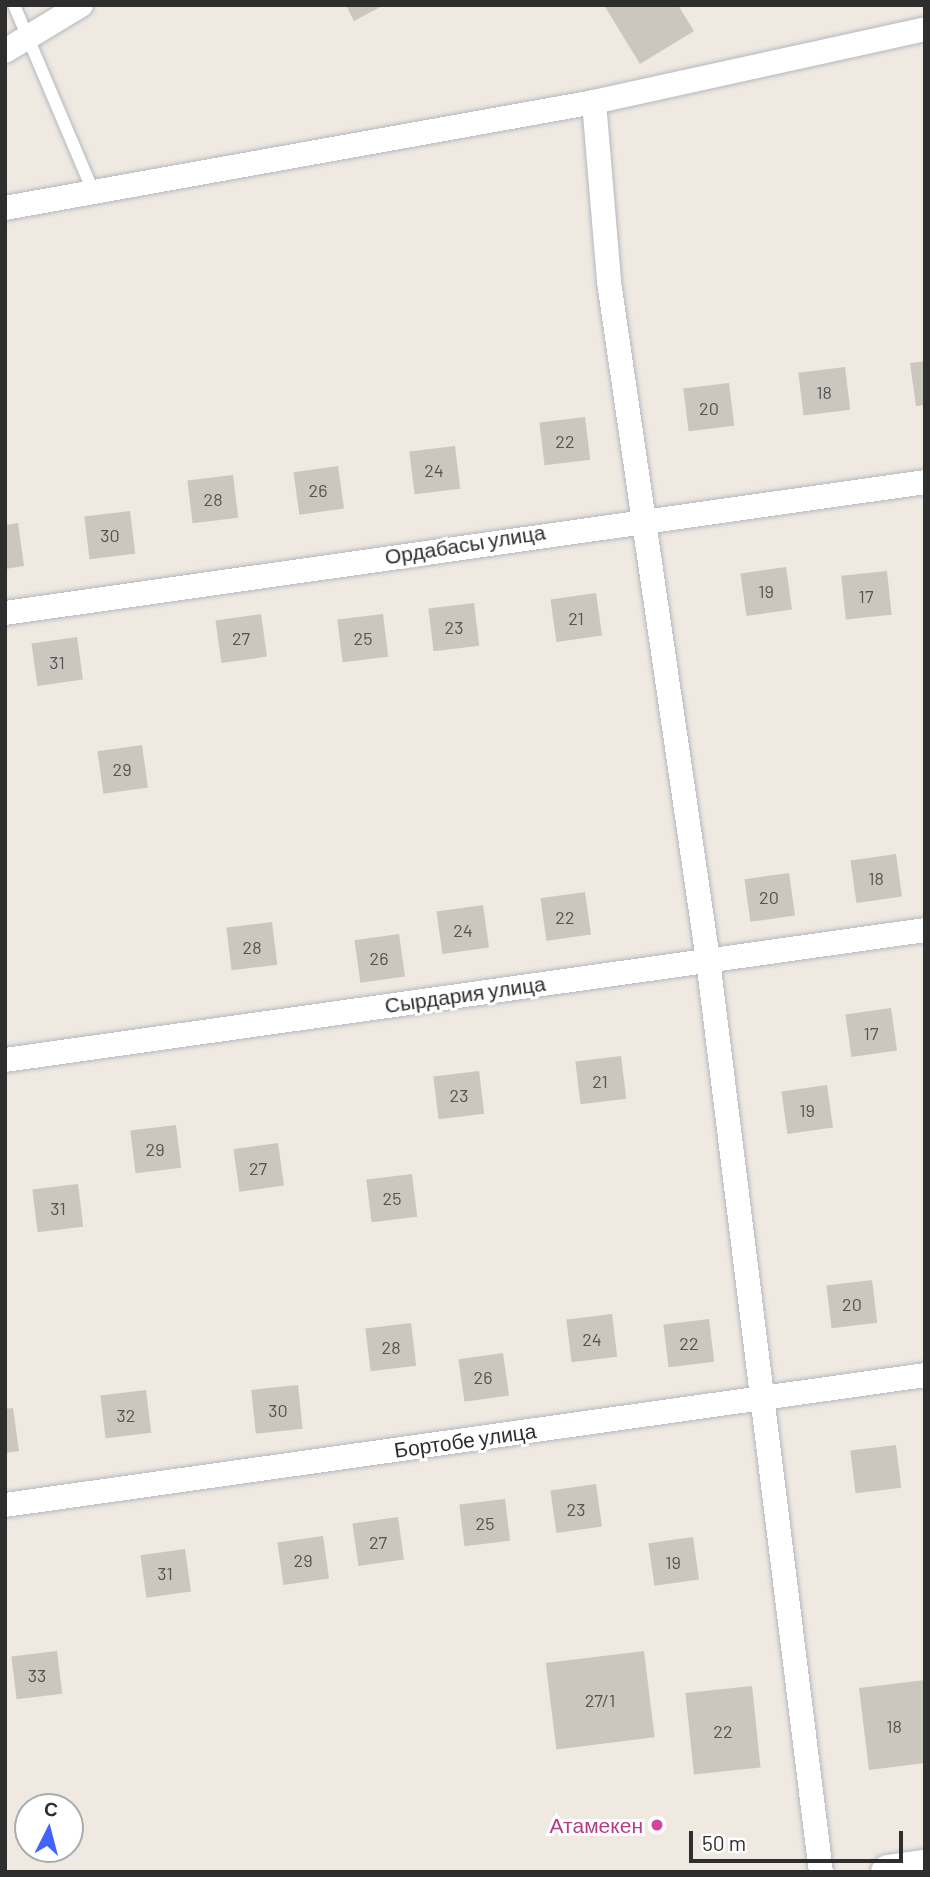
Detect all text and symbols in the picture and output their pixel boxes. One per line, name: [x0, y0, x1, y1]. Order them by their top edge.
house number: 18: [816, 381, 832, 403]
house number: 20: [699, 397, 719, 419]
house number: 22: [555, 430, 575, 452]
house number: 24: [424, 459, 444, 481]
house number: 26: [309, 479, 327, 501]
house number: 28: [203, 488, 223, 510]
street label: Ордабасы улица: [383, 519, 547, 569]
house number: 30: [100, 524, 120, 546]
house number: 19: [758, 580, 774, 602]
house number: 17: [859, 585, 873, 607]
house number: 21: [568, 607, 584, 629]
house number: 23: [445, 616, 463, 638]
house number: 27: [232, 627, 250, 649]
house number: 25: [354, 627, 372, 649]
house number: 31: [49, 651, 65, 673]
house number: 29: [112, 758, 132, 780]
house number: 18: [868, 867, 884, 889]
house number: 20: [759, 886, 779, 908]
house number: 22: [555, 906, 575, 928]
house number: 24: [453, 919, 473, 941]
house number: 28: [242, 936, 262, 958]
house number: 26: [370, 947, 388, 969]
street label: Сырдария улица: [383, 970, 547, 1018]
house number: 17: [864, 1022, 878, 1044]
house number: 21: [592, 1070, 608, 1092]
house number: 23: [450, 1084, 468, 1106]
house number: 19: [799, 1099, 815, 1121]
house number: 29: [145, 1138, 165, 1160]
house number: 27: [249, 1157, 267, 1179]
house number: 25: [383, 1187, 401, 1209]
house number: 31: [50, 1197, 66, 1219]
house number: 20: [842, 1293, 862, 1315]
house number: 24: [582, 1328, 602, 1350]
house number: 22: [679, 1332, 699, 1354]
house number: 28: [381, 1336, 401, 1358]
house number: 26: [474, 1366, 492, 1388]
house number: 30: [268, 1399, 288, 1421]
house number: 32: [117, 1404, 135, 1426]
street label: Бортобе улица: [392, 1418, 538, 1462]
house number: 23: [567, 1498, 585, 1520]
house number: 25: [476, 1512, 494, 1534]
house number: 27: [369, 1531, 387, 1553]
house number: 29: [293, 1549, 313, 1571]
house number: 19: [665, 1551, 681, 1573]
house number: 31: [157, 1562, 173, 1584]
house number: 33: [28, 1664, 46, 1686]
house number: 27/1: [585, 1689, 615, 1711]
house number: 18: [886, 1715, 902, 1737]
house number: 22: [713, 1720, 733, 1742]
north arrow: [14, 1793, 84, 1863]
text: С: [43, 1796, 59, 1821]
place label: Атамекен: [550, 1812, 643, 1838]
marker: Атамекен: [649, 1817, 665, 1833]
scale bar: [692, 1818, 906, 1862]
text: 50 m: [702, 1830, 746, 1855]

